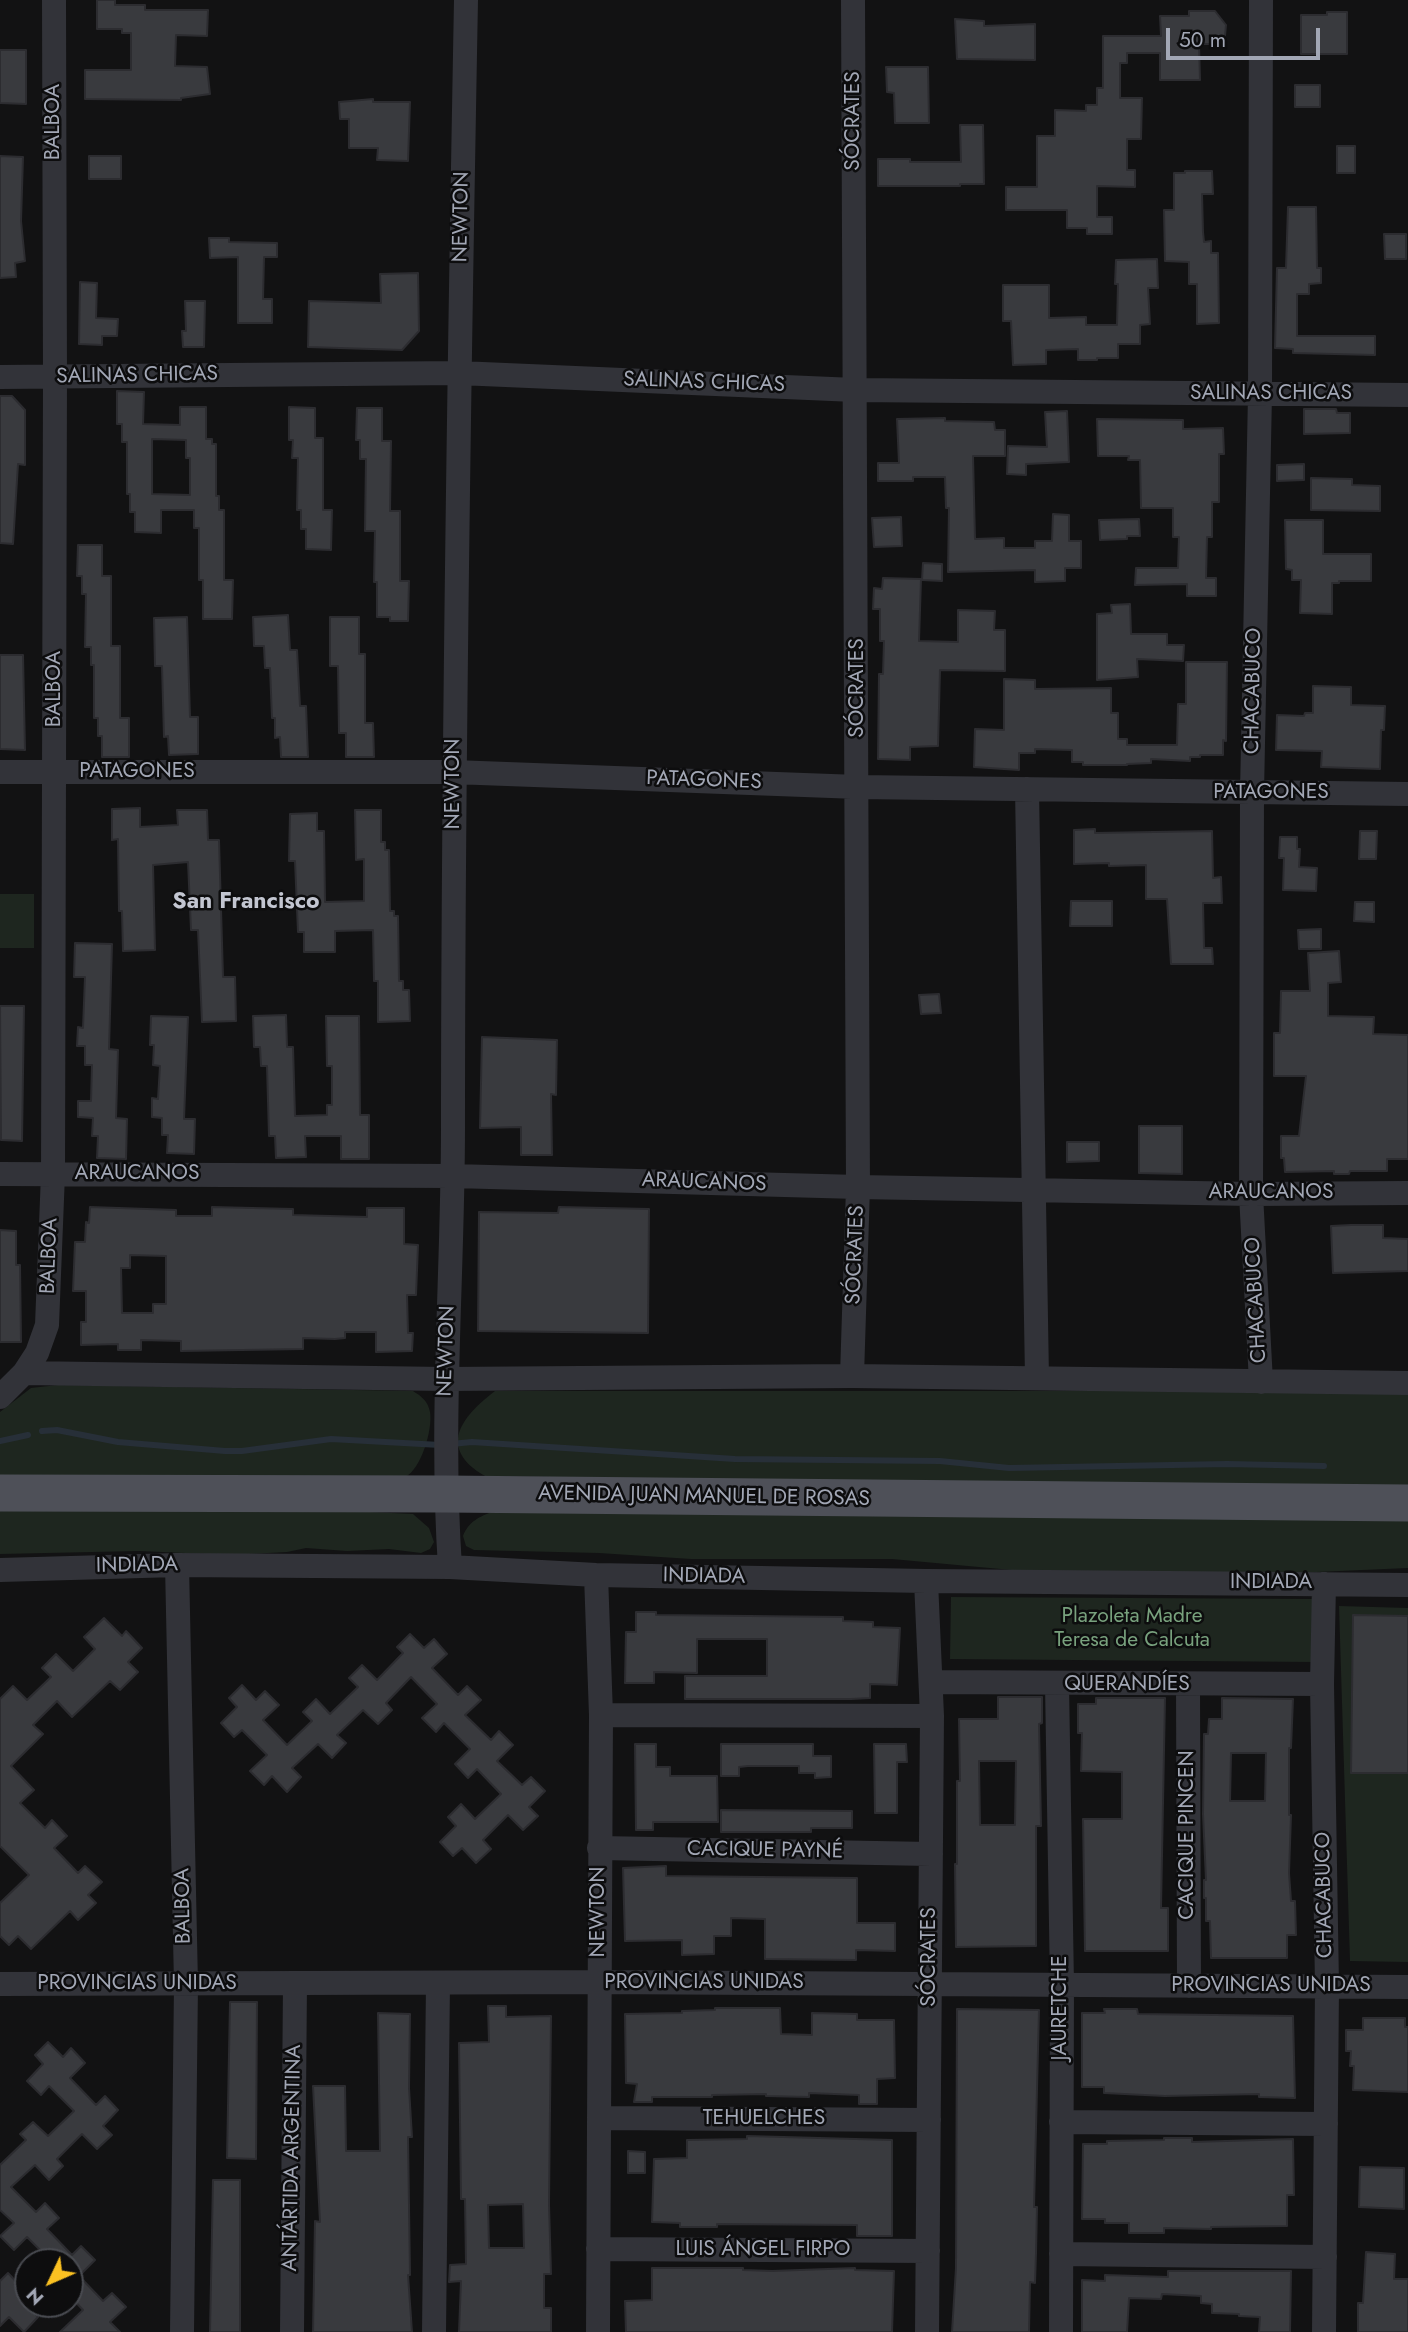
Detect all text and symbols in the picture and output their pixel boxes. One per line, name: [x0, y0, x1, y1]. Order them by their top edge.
scale bar: [1170, 14, 1324, 58]
text: 50 m: [1179, 25, 1226, 55]
street label: SÓCRATES: [841, 71, 867, 171]
street label: BALBOA: [41, 84, 67, 160]
street label: NEWTON: [449, 171, 475, 263]
street label: SALINAS CHICAS: [56, 362, 218, 390]
street label: SALINAS CHICAS: [623, 368, 785, 398]
street label: SALINAS CHICAS: [1190, 381, 1352, 407]
street label: CHACABUCO: [1240, 628, 1268, 754]
street label: SÓCRATES: [845, 638, 871, 738]
street label: BALBOA: [42, 651, 68, 727]
street label: NEWTON: [441, 738, 467, 830]
street label: PATAGONES: [79, 759, 195, 785]
street label: PATAGONES: [646, 766, 762, 796]
street label: PATAGONES: [1213, 780, 1329, 806]
district label: San Francisco: [172, 888, 320, 916]
street label: ARAUCANOS: [75, 1161, 199, 1187]
street label: ARAUCANOS: [641, 1168, 767, 1198]
street label: ARAUCANOS: [1209, 1180, 1333, 1206]
street label: SÓCRATES: [842, 1205, 870, 1305]
street label: BALBOA: [36, 1217, 64, 1295]
street label: CHACABUCO: [1241, 1236, 1273, 1364]
street label: NEWTON: [433, 1305, 461, 1397]
street label: AVENIDA JUAN MANUEL DE ROSAS: [538, 1482, 870, 1512]
street label: INDIADA: [96, 1553, 178, 1579]
street label: INDIADA: [663, 1564, 745, 1590]
street label: INDIADA: [1230, 1570, 1312, 1596]
park label: Plazoleta Madre Teresa de Calcuta: [1054, 1604, 1210, 1654]
street label: QUERANDÍES: [1064, 1672, 1190, 1698]
street label: CACIQUE PINCEN: [1175, 1750, 1201, 1920]
street label: CHACABUCO: [1311, 1832, 1339, 1958]
street label: CACIQUE PAYNÉ: [687, 1837, 843, 1865]
street label: NEWTON: [586, 1866, 612, 1958]
street label: BALBOA: [171, 1868, 197, 1944]
street label: SÓCRATES: [917, 1907, 943, 2007]
street label: JAURETCHE: [1048, 1955, 1074, 2061]
street label: PROVINCIAS UNIDAS: [604, 1970, 804, 1996]
street label: PROVINCIAS UNIDAS: [37, 1971, 237, 1997]
street label: PROVINCIAS UNIDAS: [1171, 1973, 1371, 1999]
street label: ANTÁRTIDA ARGENTINA: [278, 2044, 308, 2272]
street label: TEHUELCHES: [703, 2106, 825, 2132]
street label: LUIS ÁNGEL FIRPO: [676, 2237, 850, 2263]
north arrow: [14, 2248, 84, 2318]
text: N: [20, 2282, 50, 2311]

